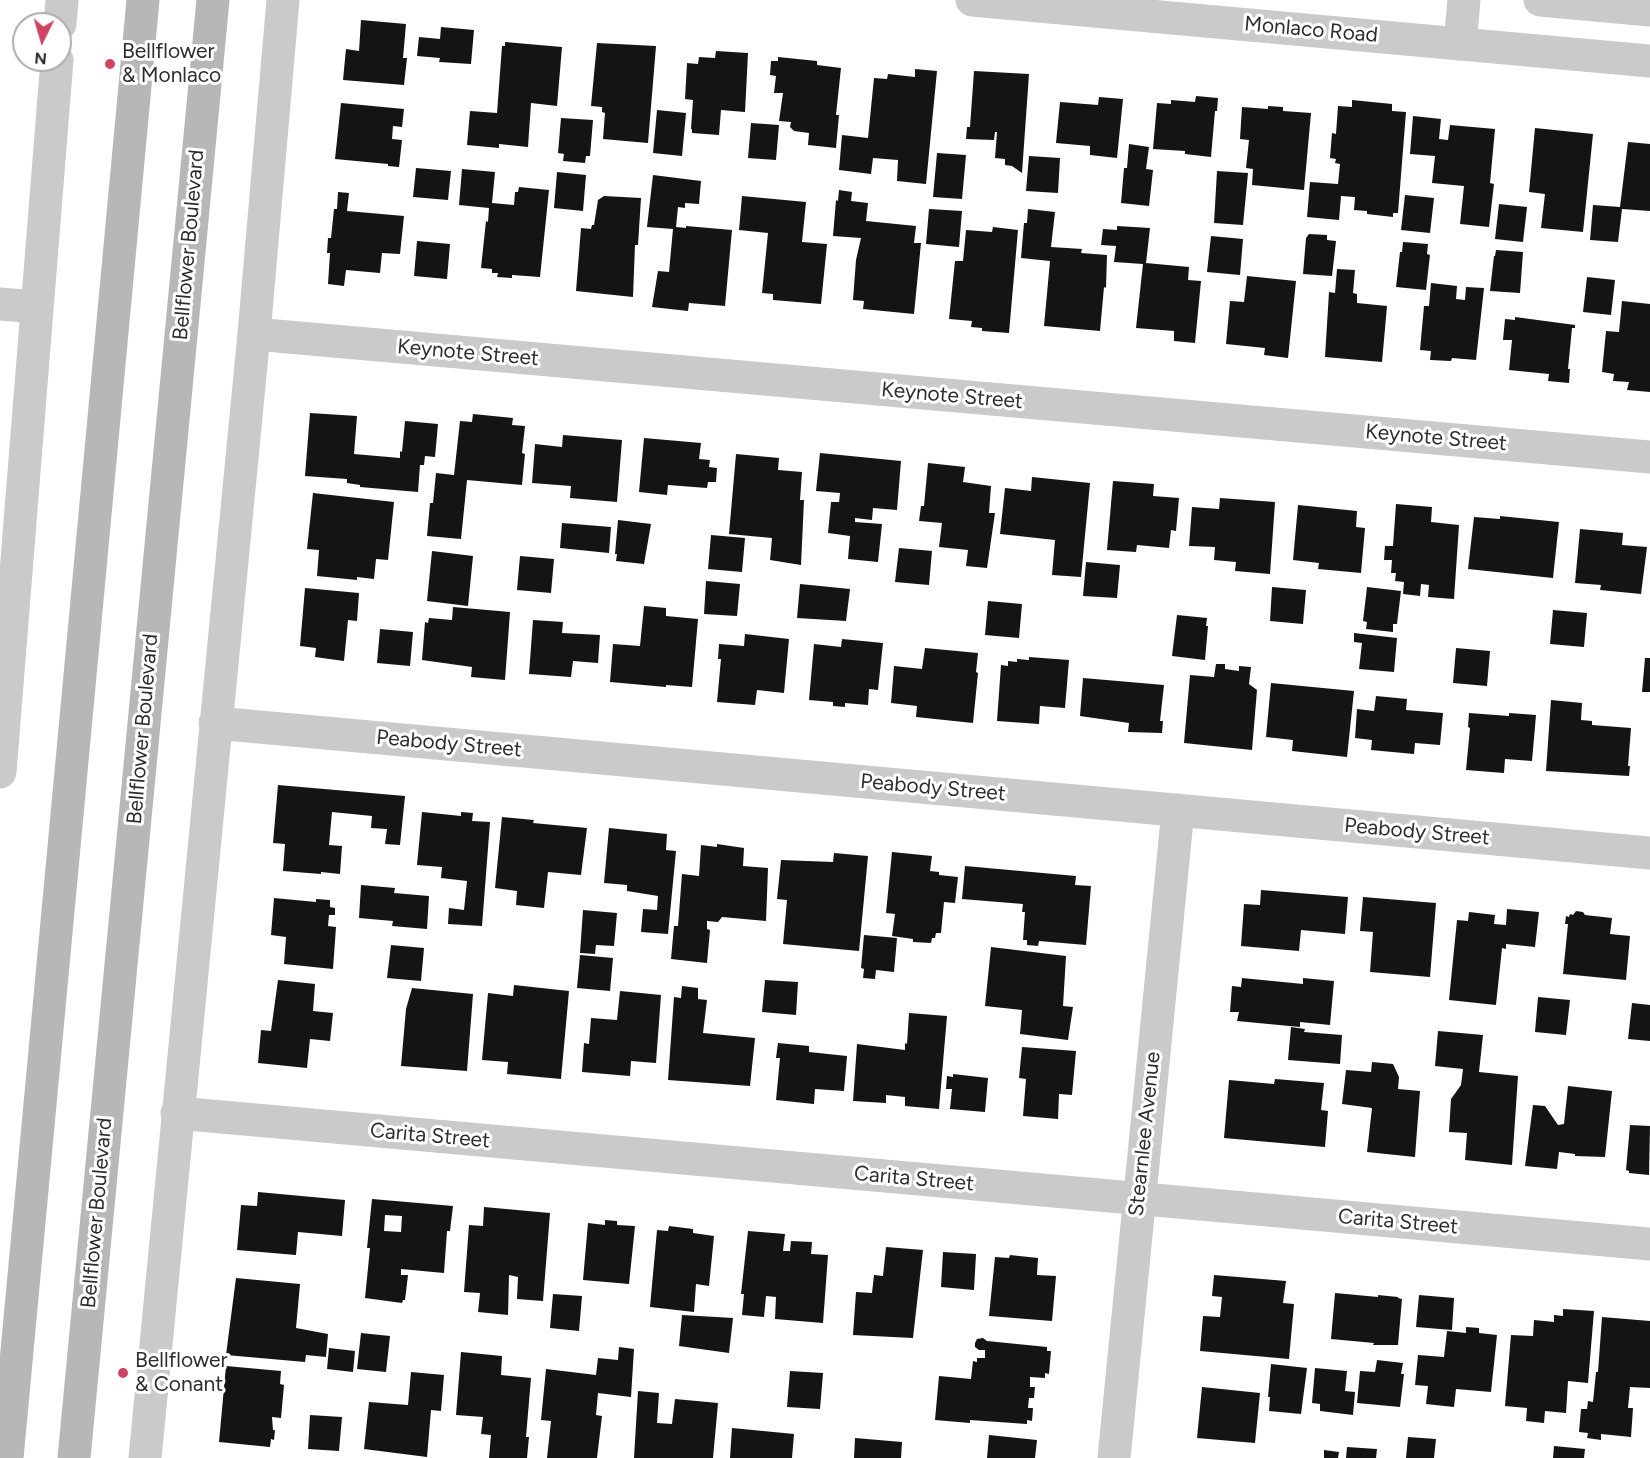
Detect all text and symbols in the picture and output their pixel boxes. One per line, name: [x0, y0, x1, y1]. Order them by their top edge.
north arrow: [12, 12, 72, 72]
street label: Monlaco Road: [1243, 12, 1379, 48]
place label: Bellflower & Monlaco: [122, 39, 221, 89]
text: N: [34, 48, 48, 68]
marker: Bellflower & Monlaco: [103, 57, 117, 71]
street label: Bellflower Boulevard: [168, 149, 210, 341]
street label: Keynote Street: [396, 334, 540, 372]
street label: Keynote Street: [880, 377, 1024, 415]
street label: Keynote Street: [1364, 419, 1508, 457]
street label: Bellflower Boulevard: [122, 633, 164, 825]
street label: Peabody Street: [375, 725, 523, 763]
street label: Peabody Street: [859, 769, 1007, 807]
street label: Peabody Street: [1343, 813, 1491, 851]
street label: Stearnlee Avenue: [1124, 1050, 1166, 1218]
street label: Bellflower Boulevard: [76, 1117, 118, 1309]
street label: Carita Street: [369, 1118, 491, 1154]
street label: Carita Street: [853, 1161, 975, 1197]
street label: Carita Street: [1337, 1204, 1459, 1240]
place label: Bellflower & Conant: [135, 1348, 228, 1398]
marker: Bellflower & Conant: [116, 1366, 130, 1380]

